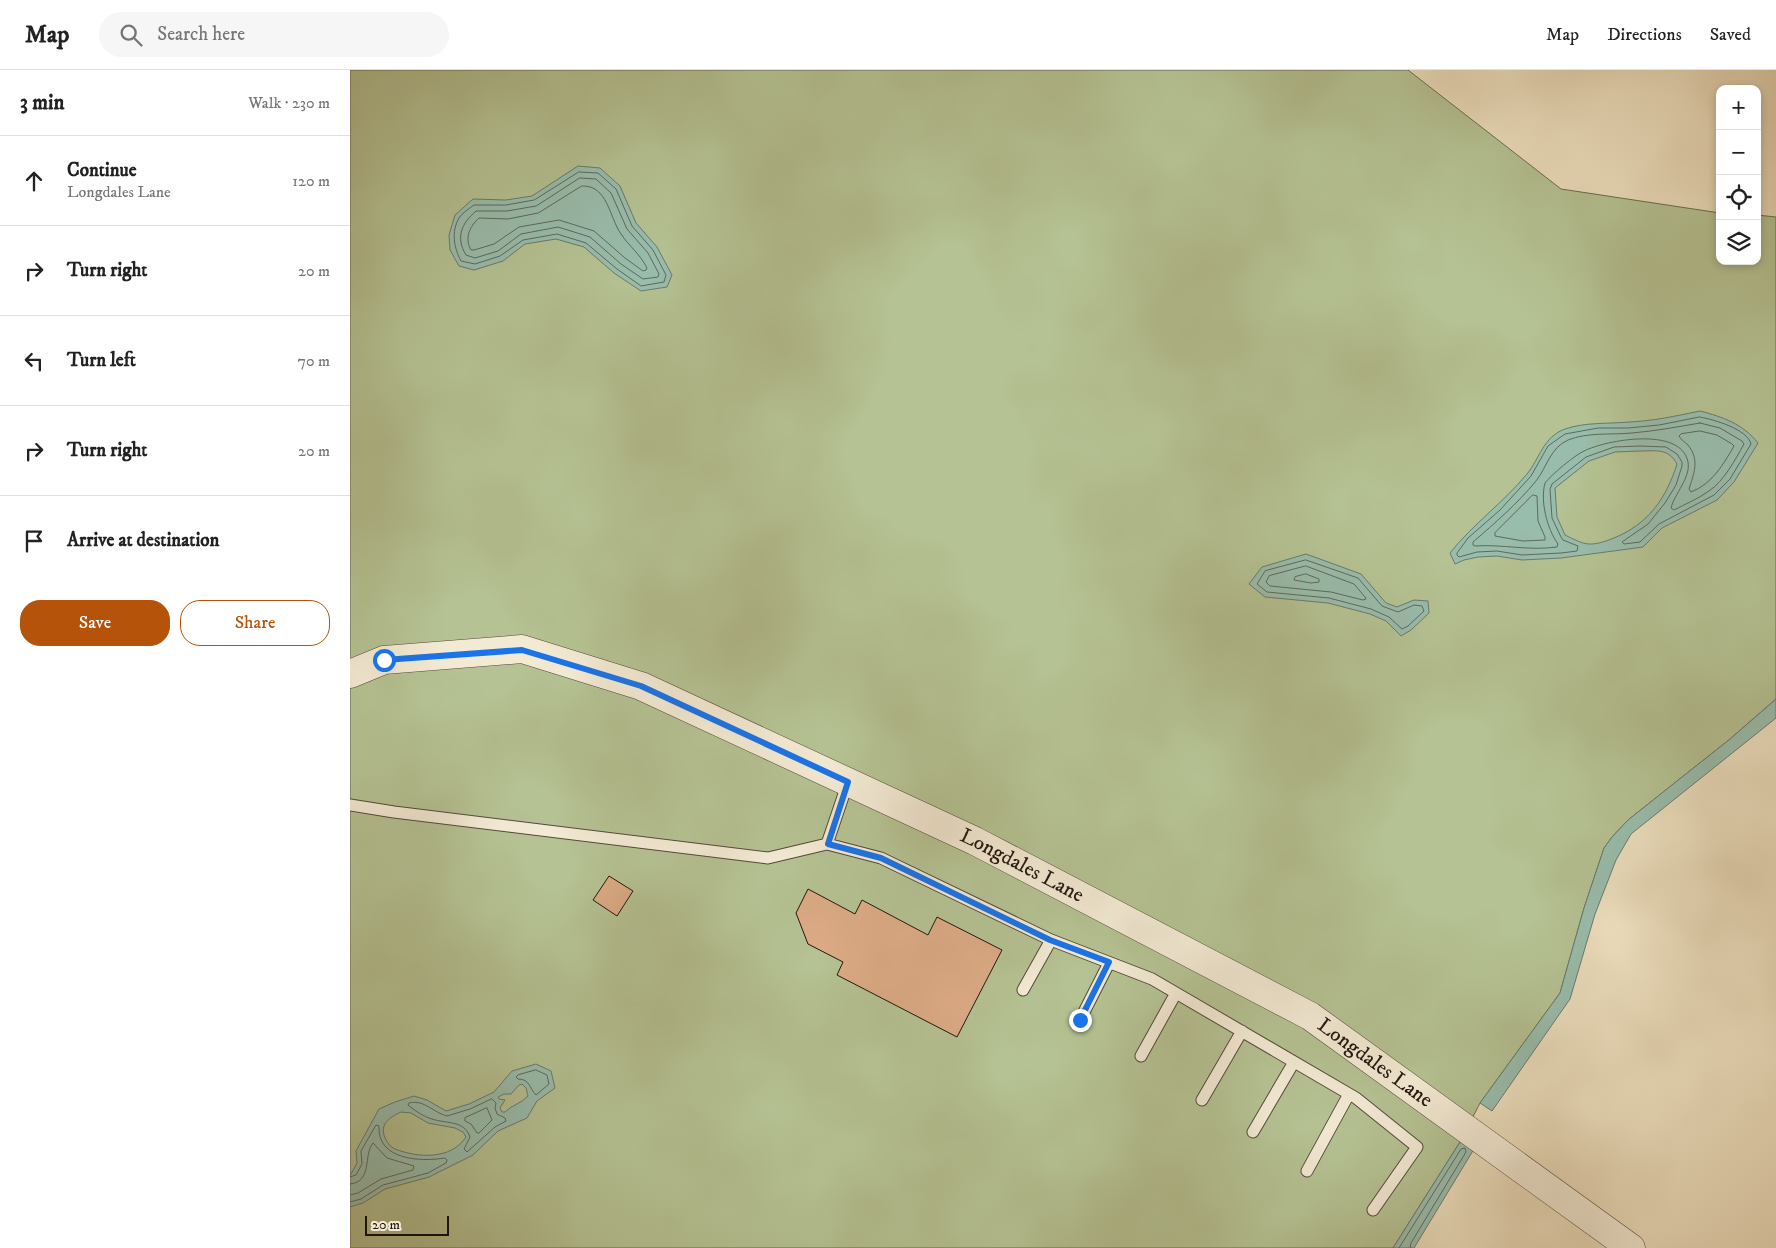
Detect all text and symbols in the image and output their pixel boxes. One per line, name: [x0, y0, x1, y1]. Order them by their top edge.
search box: [99, 12, 449, 57]
text: Map: [25, 20, 69, 50]
icon: search: [117, 21, 145, 49]
text: Search here: [157, 23, 245, 46]
text: Map: [1546, 24, 1579, 46]
text: Directions: [1607, 24, 1682, 46]
text: Saved: [1710, 24, 1751, 46]
map controls: [1716, 85, 1761, 265]
button: +: [1716, 85, 1761, 130]
text: 3 min: [20, 90, 65, 116]
text: Walk · 230 m: [248, 93, 330, 113]
button: −: [1716, 130, 1761, 175]
text: Continue: [67, 159, 137, 182]
icon: ahead: [20, 167, 48, 195]
text: 120 m: [292, 171, 330, 191]
button: locate: [1716, 175, 1761, 220]
text: Longdales Lane: [67, 182, 171, 202]
button: layers: [1716, 220, 1761, 265]
icon: right: [20, 257, 48, 285]
text: Turn right: [67, 259, 147, 282]
text: 20 m: [298, 261, 330, 281]
icon: left: [20, 347, 48, 375]
text: Turn left: [67, 349, 136, 372]
text: 70 m: [298, 351, 330, 371]
icon: right: [20, 437, 48, 465]
text: Turn right: [67, 439, 147, 462]
text: 20 m: [298, 441, 330, 461]
icon: arrive: [20, 527, 48, 555]
text: Arrive at destination: [67, 529, 219, 552]
button: Save: [20, 600, 170, 646]
button: Share: [180, 600, 330, 646]
route start: [373, 649, 396, 672]
street label: Longdales Lane: [956, 823, 1089, 909]
route end: [1069, 1009, 1092, 1032]
street label: Longdales Lane: [1312, 1012, 1438, 1113]
scale bar: [365, 1213, 449, 1236]
text: 20 m: [372, 1216, 400, 1234]

